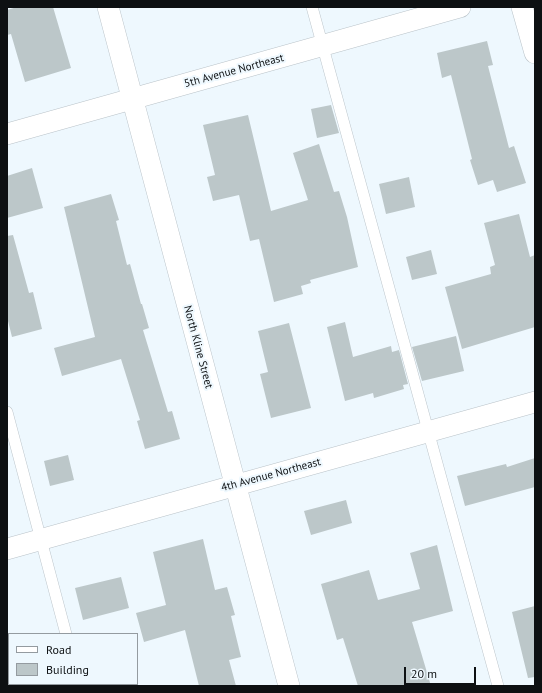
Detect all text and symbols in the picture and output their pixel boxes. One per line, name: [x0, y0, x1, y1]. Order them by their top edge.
street label: 5th Avenue Northeast: [183, 51, 285, 91]
street label: North Kline Street: [181, 304, 215, 390]
street label: 4th Avenue Northeast: [220, 455, 322, 495]
legend: [8, 633, 138, 685]
text: Road: [46, 642, 71, 657]
scale bar: [406, 659, 478, 685]
text: Building: [46, 662, 89, 677]
text: 20 m: [411, 666, 437, 681]

